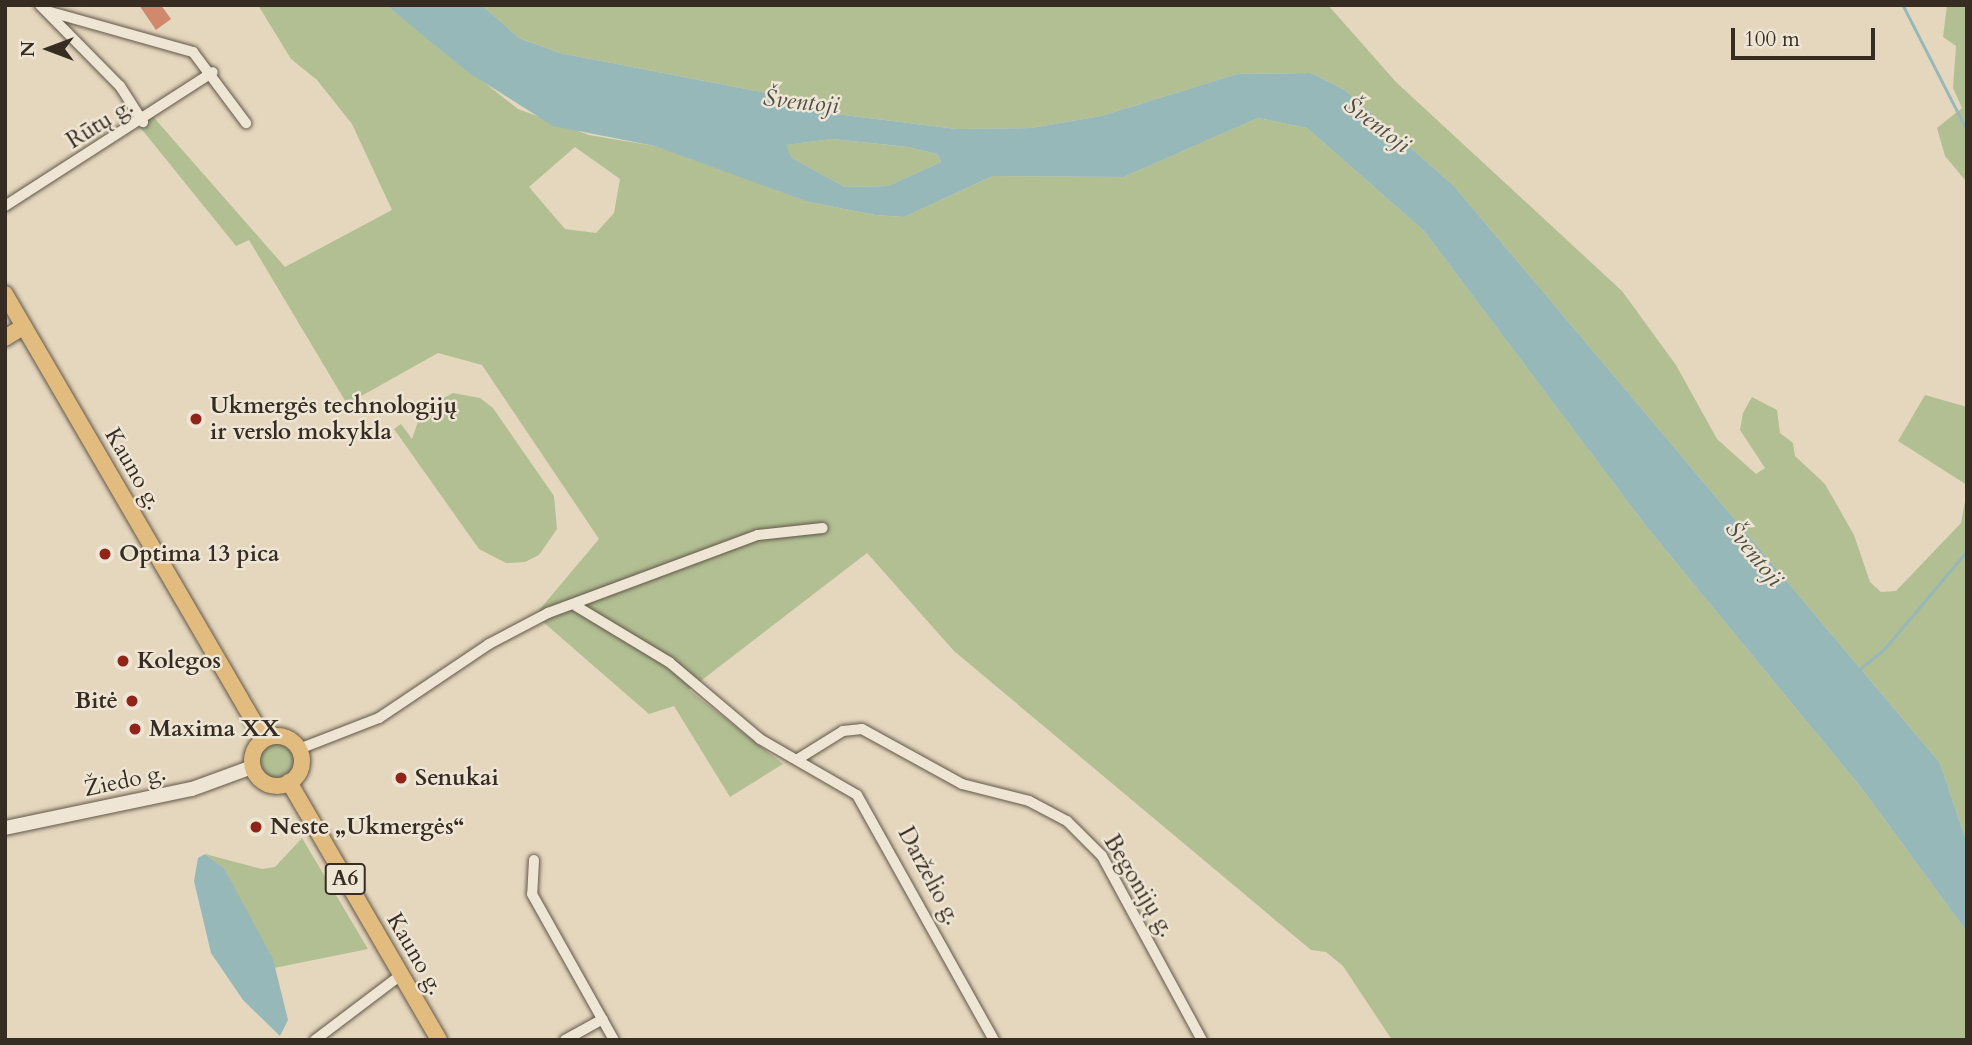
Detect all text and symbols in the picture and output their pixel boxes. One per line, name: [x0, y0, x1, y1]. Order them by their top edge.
north arrow: [14, 14, 84, 84]
scale bar: [1734, 14, 1878, 58]
text: 100 m: [1744, 25, 1800, 54]
text: N: [15, 41, 41, 57]
water label: Šventoji: [762, 84, 840, 120]
water label: Šventoji: [1338, 91, 1416, 159]
street label: Rūtų g.: [62, 93, 138, 155]
place label: Ukmergės technologijų ir verslo mokykla: [210, 392, 457, 446]
marker: Ukmergės technologijų ir verslo mokykla: [188, 411, 204, 427]
street label: Kauno g.: [99, 423, 167, 515]
water label: Šventoji: [1719, 515, 1789, 593]
place label: Optima 13 pica: [119, 540, 279, 568]
marker: Optima 13 pica: [97, 546, 113, 562]
place label: Kolegos: [137, 647, 221, 675]
marker: Kolegos: [115, 653, 131, 669]
place label: Bitė: [75, 687, 118, 715]
marker: Bitė: [124, 693, 140, 709]
place label: Maxima XX: [149, 715, 280, 743]
marker: Maxima XX: [127, 721, 143, 737]
street label: Žiedo g.: [82, 759, 168, 803]
place label: Senukai: [415, 764, 499, 792]
marker: Senukai: [393, 770, 409, 786]
place label: Neste „Ukmergės“: [270, 813, 465, 841]
marker: Neste „Ukmergės“: [248, 819, 264, 835]
street label: Darželio g.: [892, 822, 966, 930]
street label: Begonijų g.: [1098, 830, 1180, 942]
road number: A6: [324, 862, 366, 896]
street label: Kauno g.: [381, 908, 449, 1000]

